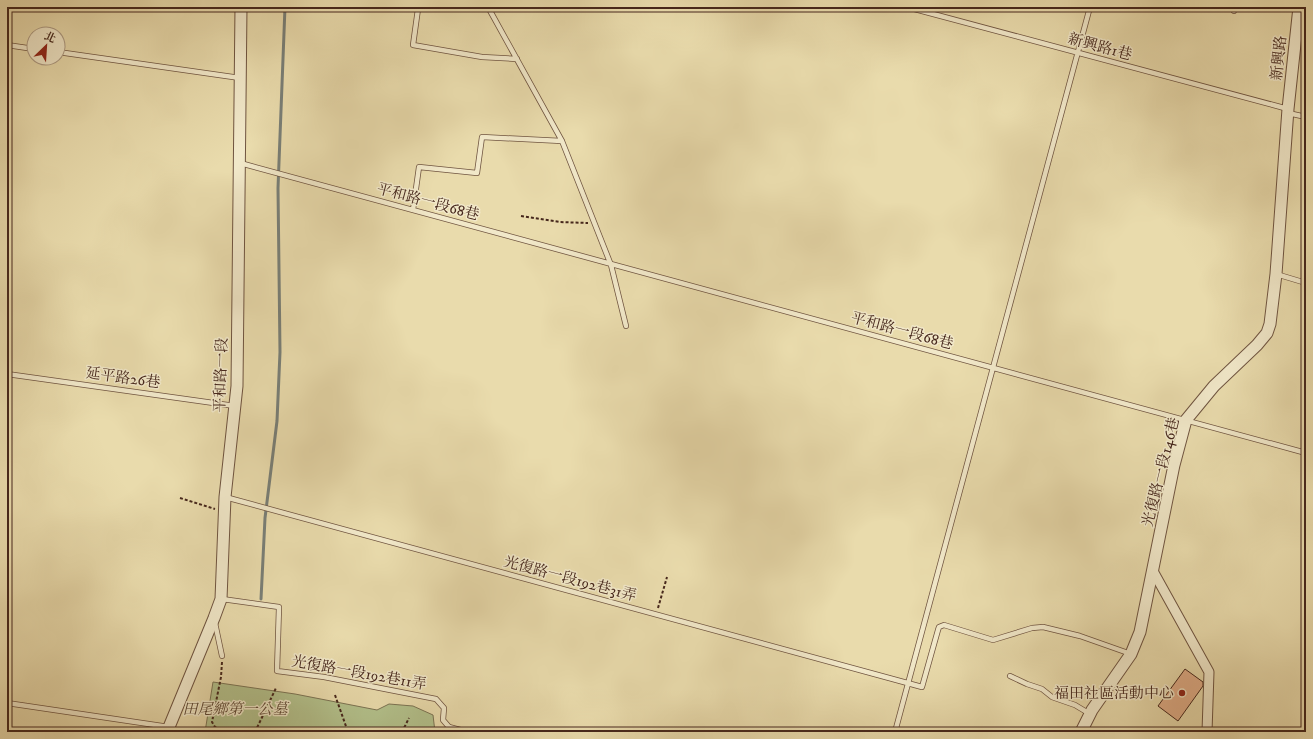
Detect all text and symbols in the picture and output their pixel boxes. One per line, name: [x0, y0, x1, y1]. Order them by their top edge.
north arrow: [26, 26, 66, 66]
text: 北: [42, 29, 58, 47]
street label: 新興路1巷: [1066, 29, 1134, 65]
street label: 新興路: [1267, 35, 1291, 81]
street label: 平和路一段68巷: [375, 179, 481, 225]
street label: 平和路一段68巷: [849, 308, 955, 354]
street label: 平和路一段: [210, 337, 232, 413]
street label: 延平路26巷: [84, 363, 162, 393]
street label: 光復路一段146巷: [1138, 415, 1184, 529]
street label: 光復路一段192巷31弄: [502, 552, 638, 606]
street label: 光復路一段192巷11弄: [290, 652, 428, 694]
place label: 福田社區活動中心: [1054, 684, 1174, 703]
marker: 福田社區活動中心: [1177, 688, 1187, 698]
park label: 田尾鄉第一公墓: [182, 700, 290, 719]

